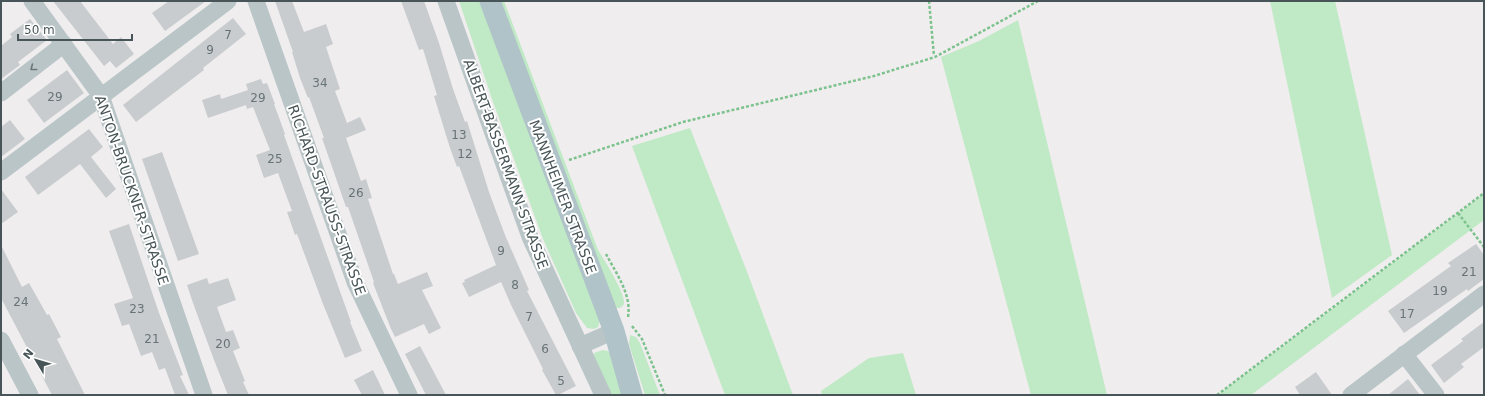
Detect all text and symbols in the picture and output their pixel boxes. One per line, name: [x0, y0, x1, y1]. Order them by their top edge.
scale bar: [18, 16, 132, 42]
text: 50 m: [24, 23, 55, 37]
house number: 7: [224, 28, 232, 42]
house number: 9: [206, 43, 214, 57]
street label: ALBERT-BASSERMANN-STRASSE: [460, 57, 552, 271]
one-way arrow: [30, 64, 37, 71]
house number: 34: [312, 76, 328, 90]
house number: 29: [47, 90, 63, 104]
house number: 29: [250, 91, 266, 105]
street label: ANTON-BRUCKNER-STRASSE: [92, 93, 172, 287]
street label: RICHARD-STRAUSS-STRASSE: [285, 103, 369, 297]
street label: MANNHEIMER STRASSE: [526, 118, 600, 276]
house number: 13: [451, 128, 467, 142]
house number: 12: [457, 147, 473, 161]
house number: 25: [267, 152, 283, 166]
house number: 26: [348, 186, 364, 200]
house number: 9: [497, 244, 505, 258]
house number: 21: [1461, 265, 1477, 279]
house number: 8: [511, 278, 519, 292]
house number: 19: [1432, 284, 1448, 298]
house number: 24: [13, 295, 29, 309]
house number: 23: [129, 302, 145, 316]
house number: 17: [1399, 307, 1415, 321]
house number: 7: [525, 310, 533, 324]
house number: 21: [144, 332, 160, 346]
house number: 20: [215, 337, 231, 351]
north arrow: [16, 340, 56, 380]
house number: 6: [541, 342, 549, 356]
text: N: [21, 347, 36, 362]
house number: 5: [557, 374, 565, 388]

